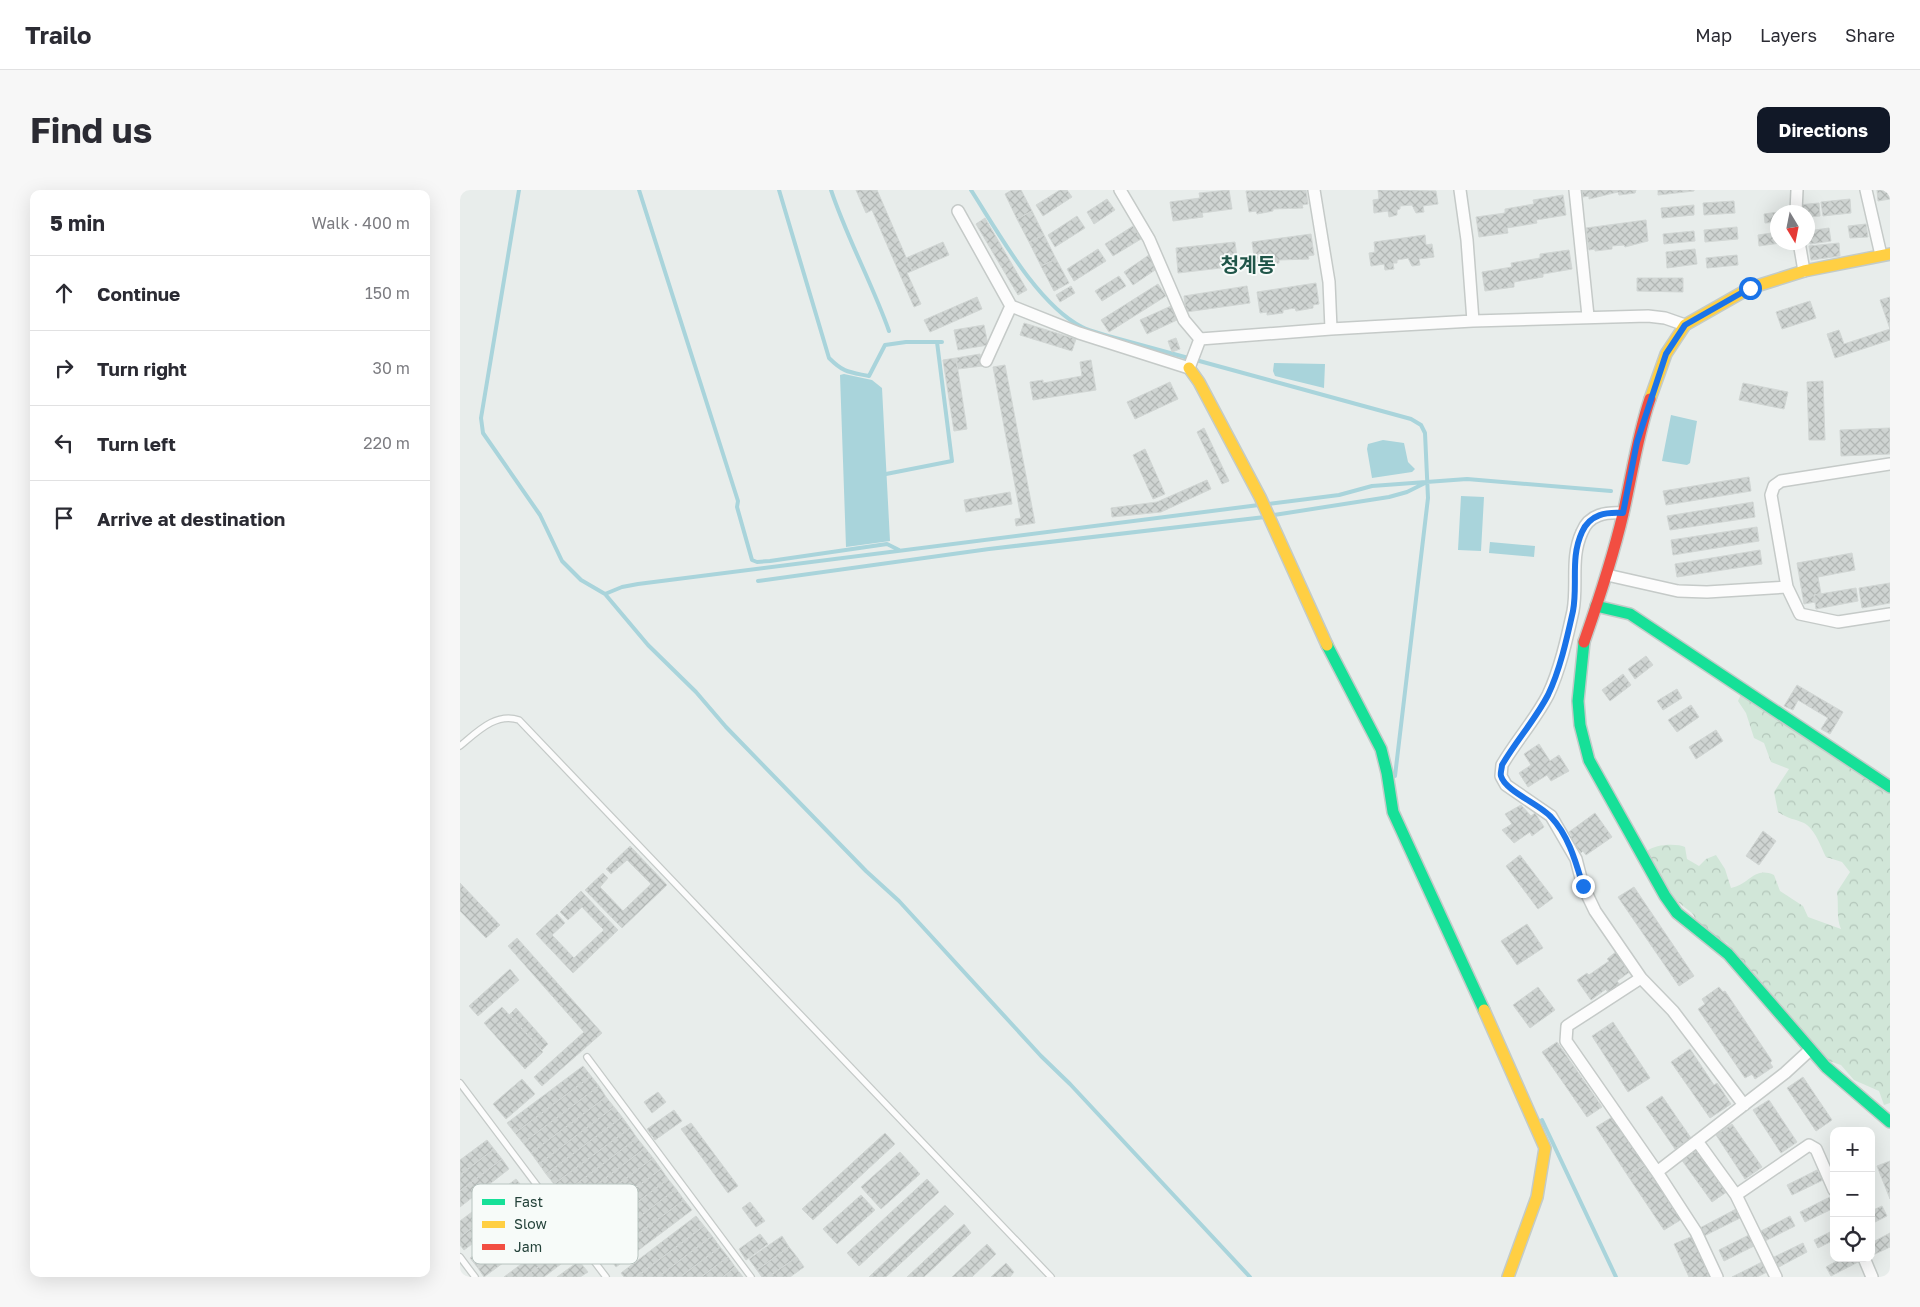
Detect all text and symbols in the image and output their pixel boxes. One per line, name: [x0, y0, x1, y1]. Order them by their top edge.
text: Trailo: [25, 20, 91, 49]
text: Map: [1695, 24, 1732, 46]
text: Layers: [1760, 24, 1817, 46]
text: Share: [1845, 24, 1895, 46]
button: Directions: [1757, 107, 1890, 153]
text: Find us: [30, 109, 152, 151]
north arrow: [1770, 205, 1815, 250]
text: 5 min: [50, 210, 105, 236]
text: Walk · 400 m: [312, 213, 410, 233]
district label: 청계동: [1220, 252, 1276, 276]
route start: [1739, 277, 1762, 300]
icon: ahead: [50, 279, 78, 307]
text: Continue: [97, 282, 180, 305]
text: 150 m: [365, 283, 410, 303]
icon: right: [50, 354, 78, 382]
text: Turn right: [97, 357, 187, 380]
text: 30 m: [373, 358, 410, 378]
icon: left: [50, 429, 78, 457]
text: Turn left: [97, 432, 176, 455]
text: 220 m: [363, 433, 410, 453]
icon: arrive: [50, 504, 78, 532]
text: Arrive at destination: [97, 507, 285, 530]
route end: [1572, 875, 1595, 898]
map controls: [1830, 1127, 1875, 1262]
button: +: [1830, 1127, 1875, 1172]
button: −: [1830, 1172, 1875, 1217]
legend: [472, 1184, 638, 1264]
text: Fast: [514, 1193, 543, 1210]
text: Slow: [514, 1215, 547, 1232]
button: locate: [1830, 1217, 1875, 1262]
text: Jam: [514, 1238, 542, 1255]

